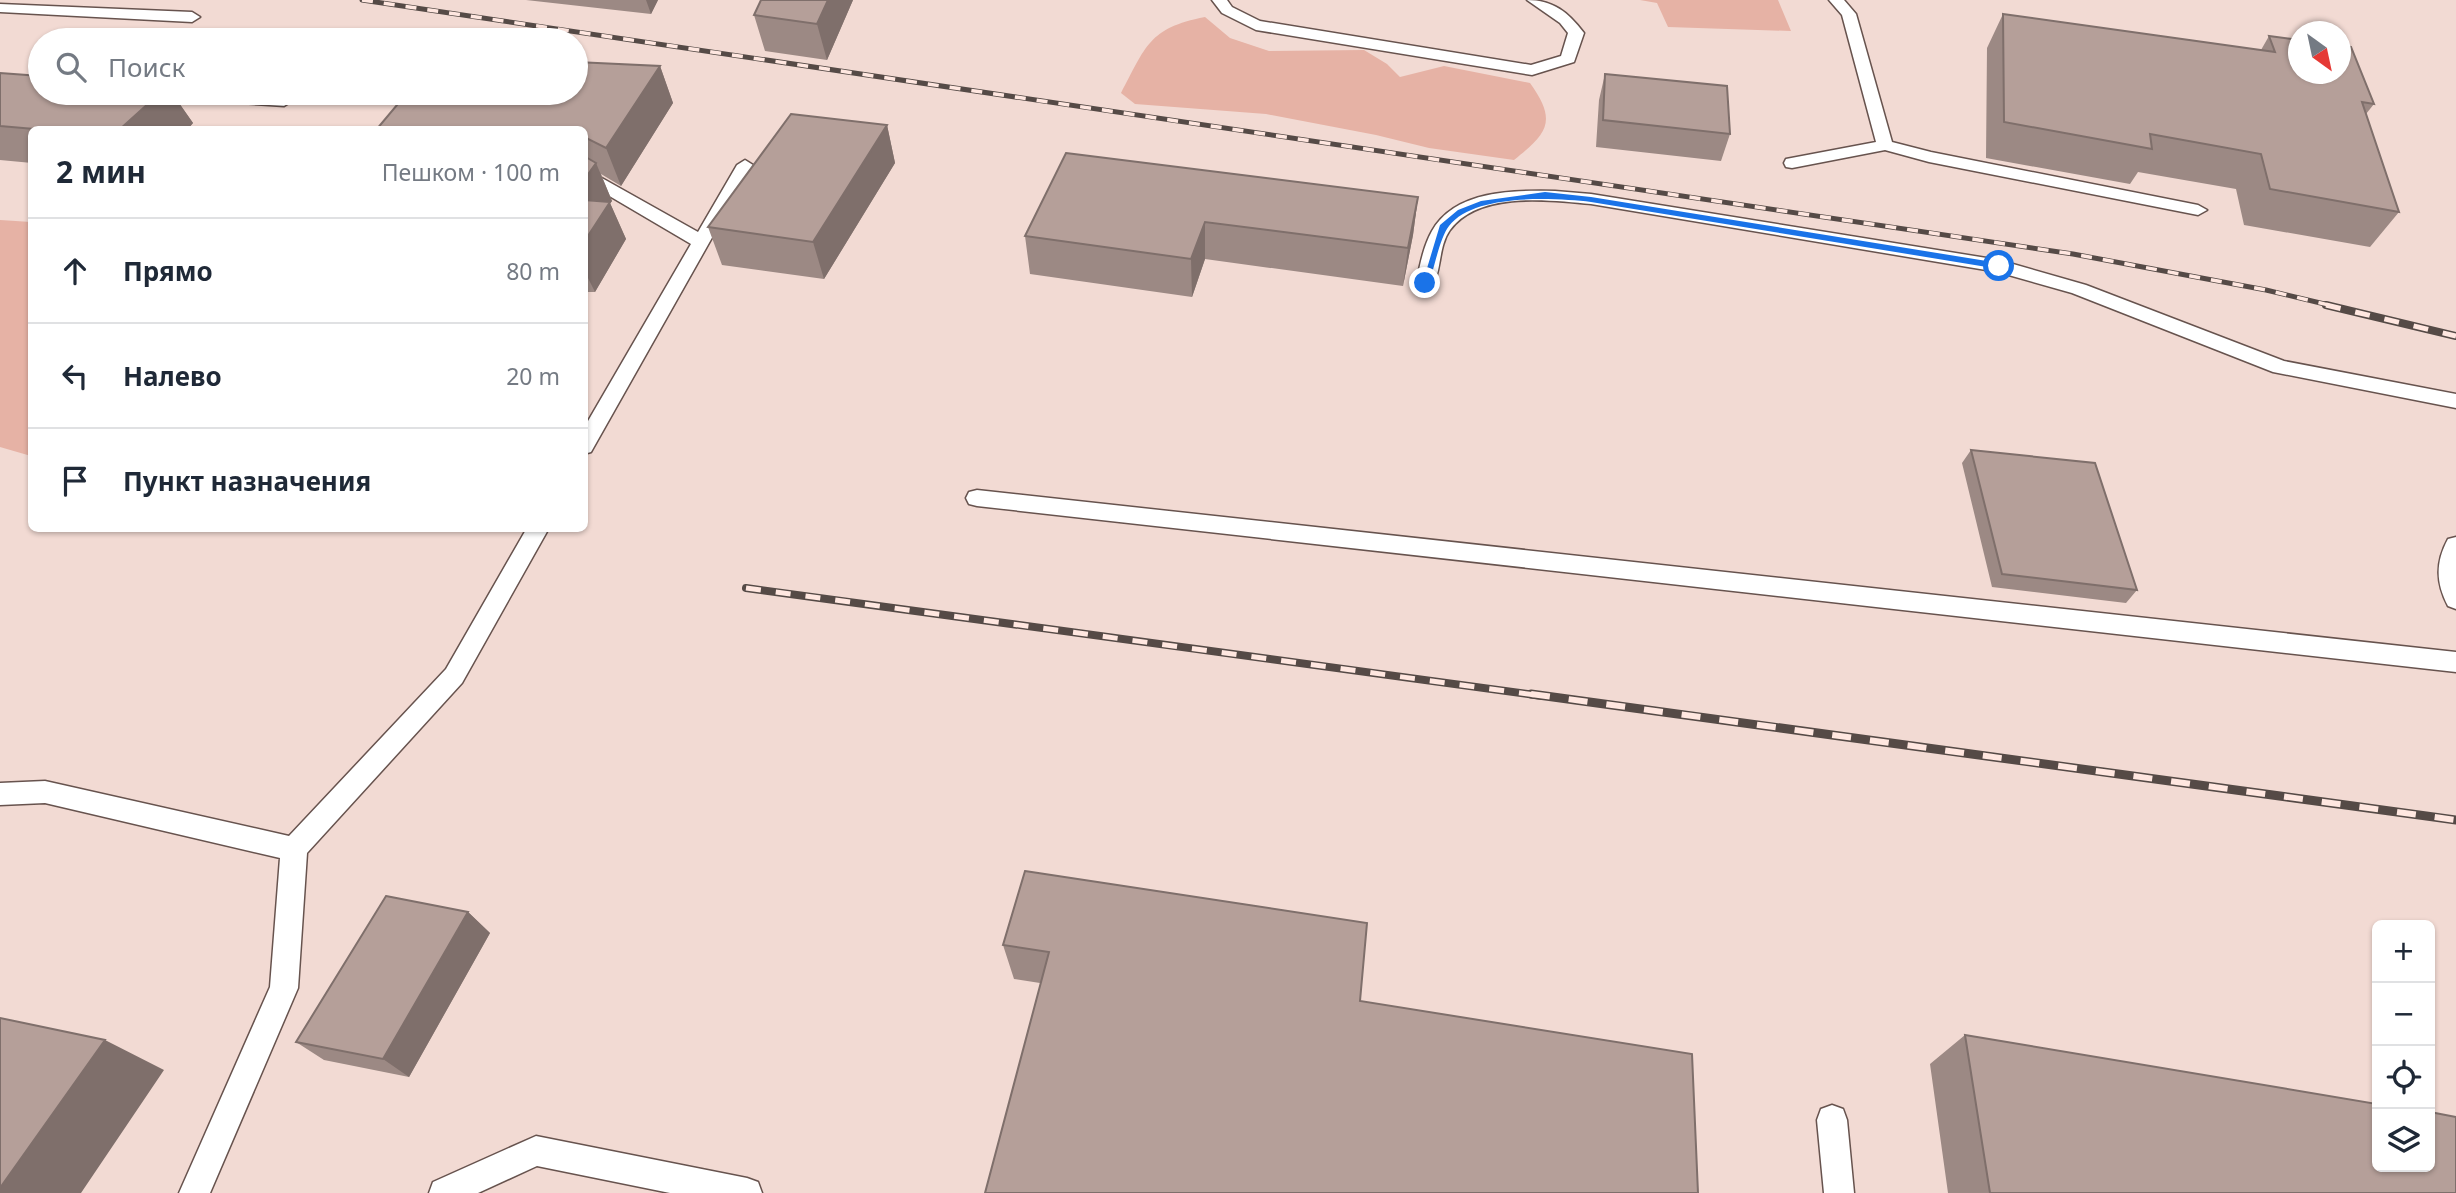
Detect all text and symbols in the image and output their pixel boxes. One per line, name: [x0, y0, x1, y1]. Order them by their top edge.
north arrow: [2288, 21, 2351, 84]
search box: [28, 28, 588, 105]
icon: search: [52, 48, 90, 86]
text: Поиск: [108, 49, 185, 85]
text: 2 мин: [56, 151, 146, 192]
text: Пешком · 100 m: [382, 156, 560, 188]
route start: [1983, 250, 2014, 281]
icon: ahead: [56, 252, 94, 290]
text: Прямо: [123, 253, 213, 289]
text: 80 m: [506, 255, 560, 287]
route end: [1409, 267, 1440, 298]
icon: left: [56, 357, 94, 395]
text: Налево: [123, 358, 222, 394]
text: 20 m: [506, 360, 560, 392]
icon: arrive: [56, 462, 94, 500]
text: Пункт назначения: [123, 463, 371, 499]
map controls: [2372, 920, 2435, 1172]
button: +: [2372, 920, 2435, 983]
button: −: [2372, 983, 2435, 1046]
button: locate: [2372, 1046, 2435, 1109]
button: layers: [2372, 1109, 2435, 1172]

